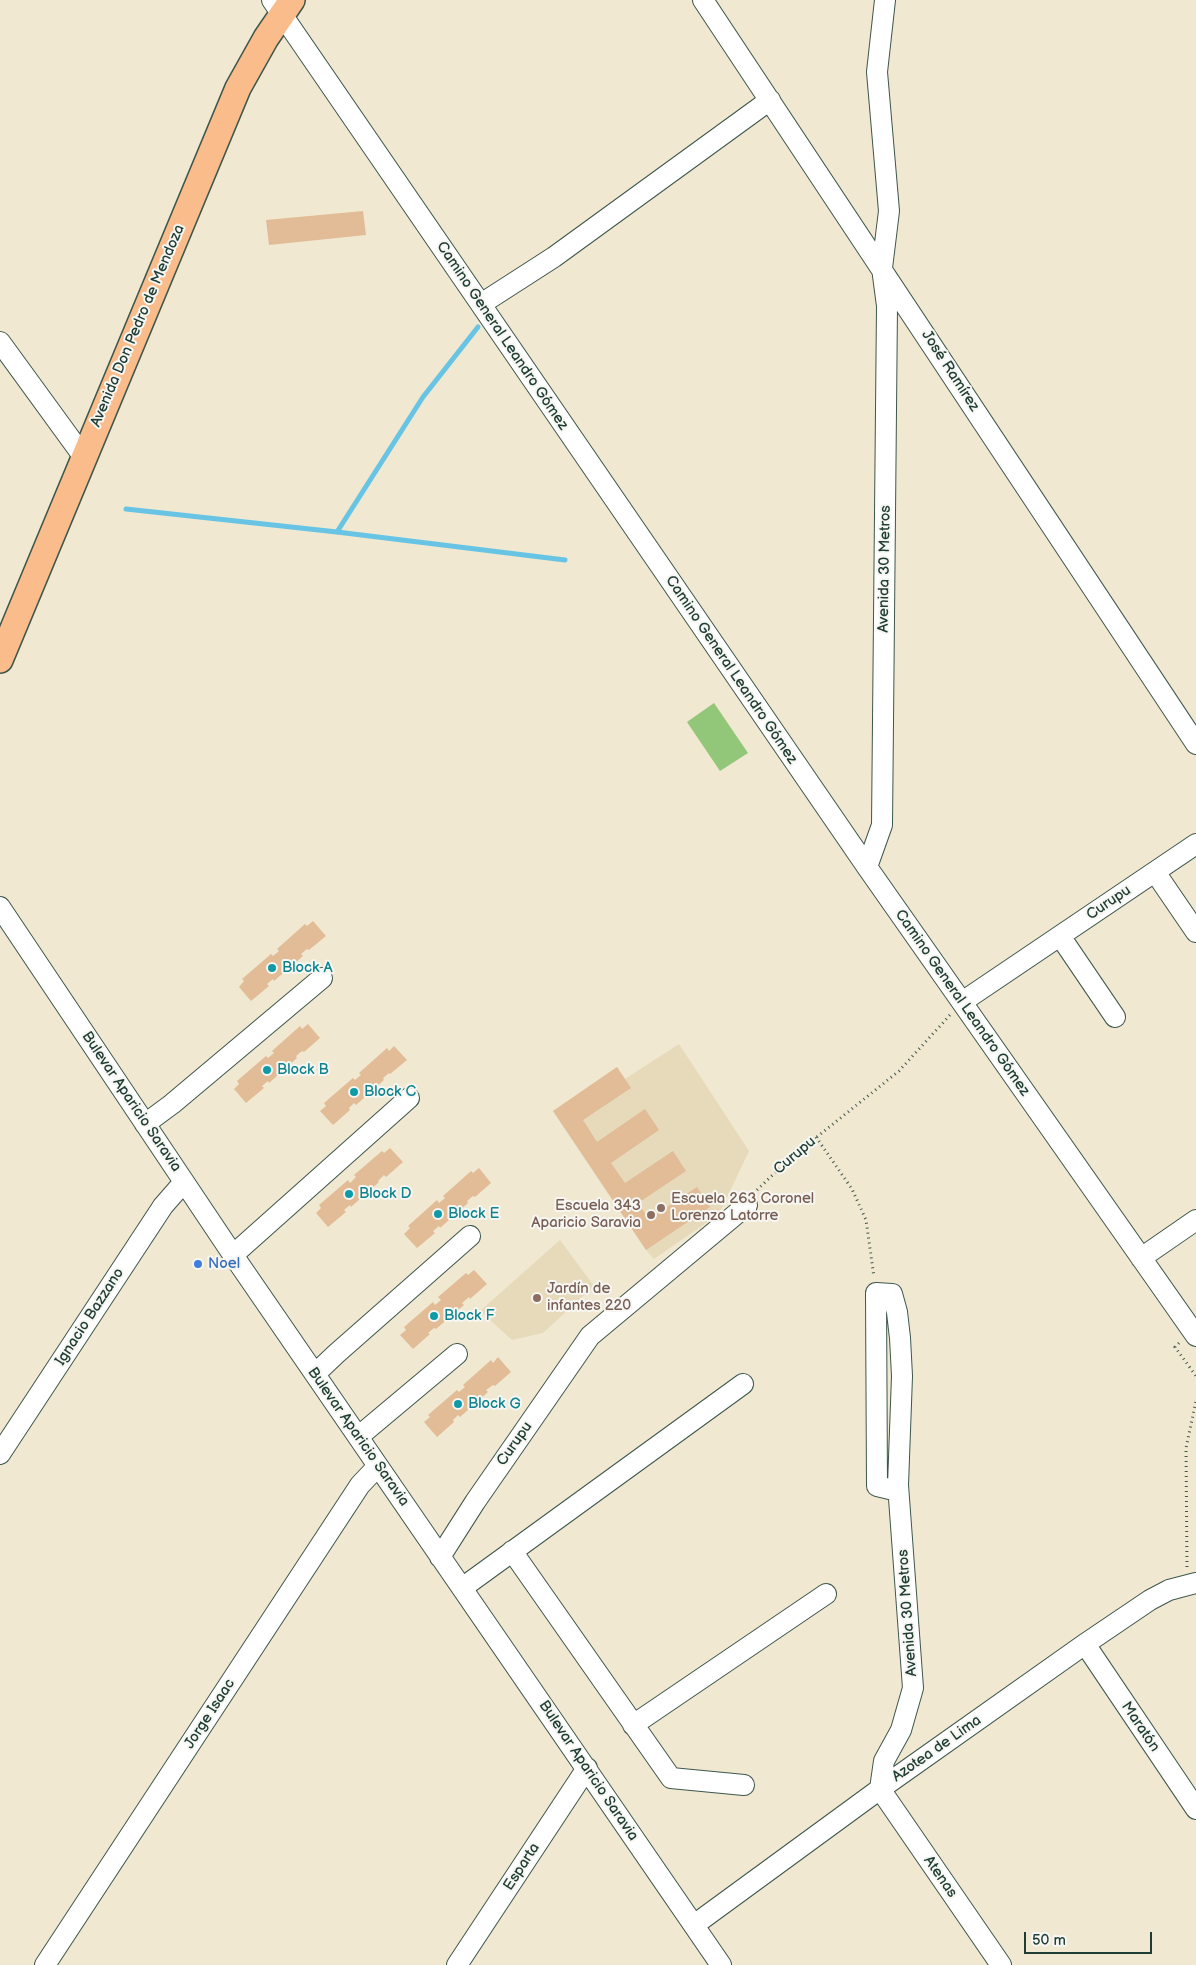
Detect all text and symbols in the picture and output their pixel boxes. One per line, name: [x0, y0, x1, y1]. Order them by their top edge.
street label: Avenida Don Pedro de Mendoza: [87, 222, 189, 430]
street label: Camino General Leandro Gómez: [432, 238, 572, 434]
street label: José Ramírez: [917, 327, 983, 415]
street label: Avenida 30 Metros: [875, 505, 895, 633]
street label: Camino General Leandro Gómez: [661, 572, 801, 768]
street label: Curupu: [1083, 882, 1135, 924]
street label: Camino General Leandro Gómez: [891, 906, 1033, 1100]
place label: Block A: [282, 959, 333, 977]
marker: Block A: [266, 962, 278, 974]
street label: Bulevar Aparicio Saravia: [77, 1028, 185, 1176]
place label: Block B: [277, 1061, 329, 1079]
marker: Block B: [261, 1064, 273, 1076]
place label: Block C: [364, 1083, 416, 1101]
marker: Block C: [348, 1086, 360, 1098]
street label: Curupu: [770, 1133, 820, 1179]
place label: Block D: [359, 1185, 411, 1203]
marker: Block D: [343, 1188, 355, 1200]
place label: Escuela 263 Coronel Lorenzo Latorre: [671, 1190, 814, 1225]
place label: Escuela 343 Aparicio Saravia: [531, 1197, 641, 1232]
marker: Escuela 263 Coronel Lorenzo Latorre: [655, 1202, 667, 1214]
place label: Block E: [448, 1205, 499, 1223]
marker: Block E: [432, 1208, 444, 1220]
marker: Escuela 343 Aparicio Saravia: [645, 1209, 657, 1221]
place label: Noel: [208, 1255, 240, 1273]
marker: Noel: [192, 1258, 204, 1270]
street label: Ignacio Bazzano: [52, 1265, 128, 1369]
place label: Jardín de infantes 220: [547, 1280, 631, 1315]
marker: Jardín de infantes 220: [531, 1292, 543, 1304]
place label: Block F: [444, 1307, 494, 1325]
marker: Block F: [428, 1310, 440, 1322]
street label: Bulevar Aparicio Saravia: [303, 1364, 413, 1510]
place label: Block G: [468, 1395, 521, 1413]
marker: Block G: [452, 1398, 464, 1410]
street label: Curupu: [493, 1418, 537, 1470]
street label: Avenida 30 Metros: [895, 1549, 921, 1677]
street label: Jorge Isaac: [181, 1676, 239, 1752]
street label: Bulevar Aparicio Saravia: [534, 1697, 642, 1845]
street label: Maratón: [1117, 1699, 1163, 1755]
street label: Azotea de Lima: [889, 1712, 985, 1786]
street label: Esparta: [500, 1840, 544, 1894]
street label: Atenas: [919, 1853, 961, 1901]
scale bar: [1026, 1922, 1154, 1954]
text: 50 m: [1032, 1931, 1066, 1950]

